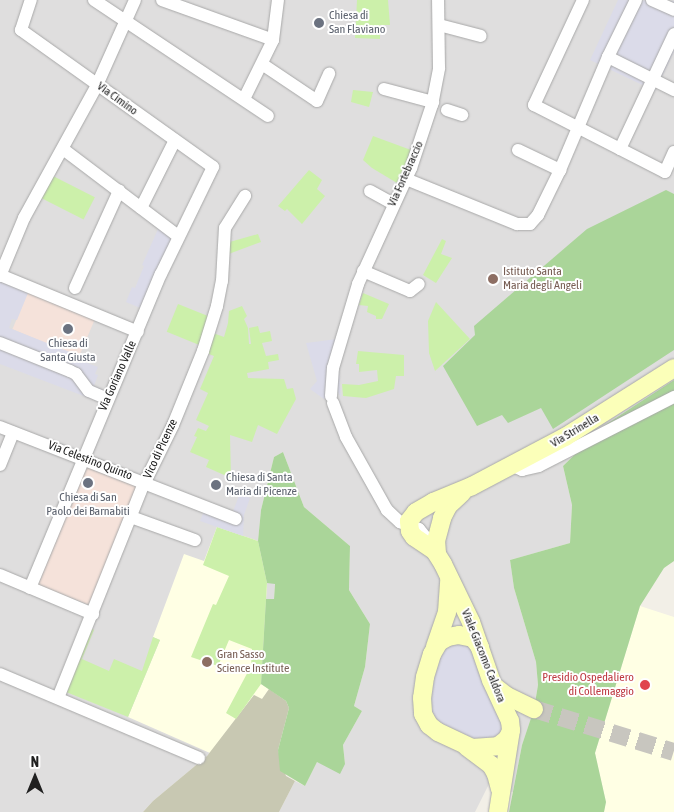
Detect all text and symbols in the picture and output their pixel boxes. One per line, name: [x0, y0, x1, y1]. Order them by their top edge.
place label: Chiesa di San Flaviano: [329, 9, 385, 37]
marker: Chiesa di San Flaviano: [313, 17, 325, 29]
street label: Via Cimino: [94, 79, 140, 119]
street label: Via Fortebraccio: [385, 139, 427, 209]
place label: Istituto Santa Maria degli Angeli: [503, 265, 582, 293]
marker: Istituto Santa Maria degli Angeli: [487, 273, 499, 285]
marker: Chiesa di Santa Giusta: [62, 323, 74, 335]
place label: Chiesa di Santa Giusta: [40, 337, 96, 365]
street label: Via Goriano Valle: [96, 339, 140, 413]
street label: Via Strinella: [548, 411, 602, 451]
street label: Vico di Picenze: [141, 417, 181, 481]
street label: Via Celestino Quinto: [46, 438, 134, 484]
place label: Chiesa di Santa Maria di Picenze: [226, 471, 297, 499]
marker: Chiesa di San Paolo dei Barnabiti: [82, 477, 94, 489]
marker: Chiesa di Santa Maria di Picenze: [210, 479, 222, 491]
place label: Chiesa di San Paolo dei Barnabiti: [46, 491, 130, 519]
street label: Viale Giacomo Caldora: [458, 607, 508, 705]
place label: Gran Sasso Science Institute: [217, 648, 289, 676]
marker: Gran Sasso Science Institute: [201, 656, 213, 668]
place label: Presidio Ospedaliero di Collemaggio: [542, 671, 634, 699]
marker: Presidio Ospedaliero di Collemaggio: [638, 678, 652, 692]
north arrow: [10, 752, 60, 802]
text: N: [31, 754, 39, 770]

